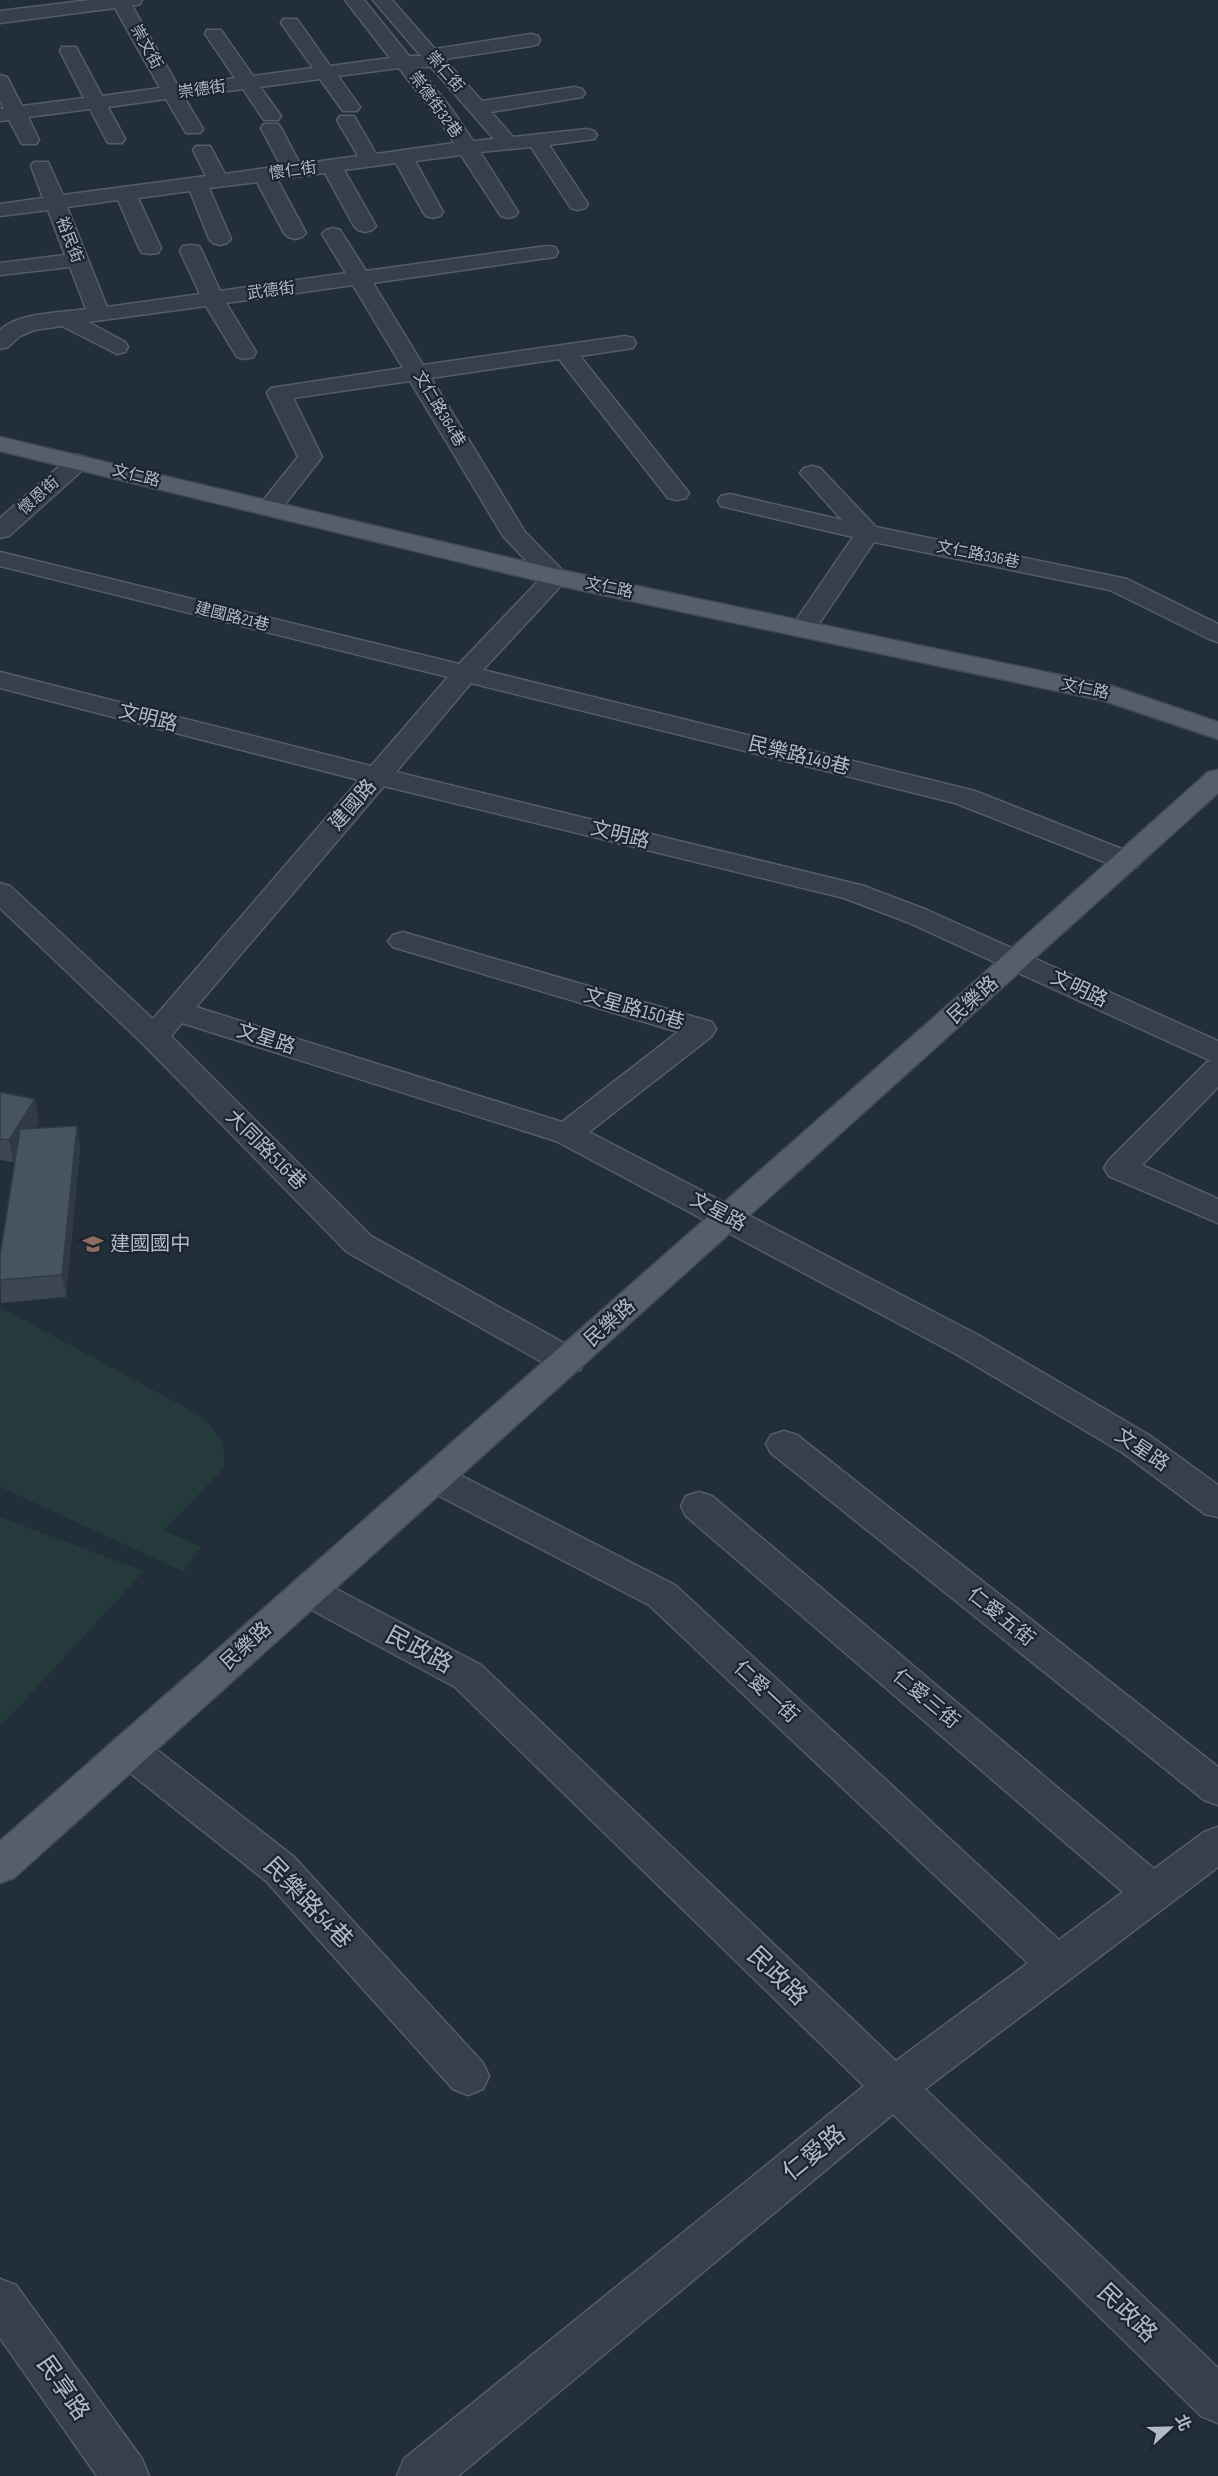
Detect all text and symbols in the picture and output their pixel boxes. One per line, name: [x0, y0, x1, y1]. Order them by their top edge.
street label: 崇文街: [126, 21, 166, 73]
street label: 崇仁街: [422, 48, 468, 96]
street label: 崇德街32巷: [405, 68, 465, 142]
street label: 崇德街: [177, 77, 227, 103]
street label: 懷仁街: [268, 158, 318, 184]
street label: 裕民街: [52, 214, 86, 266]
street label: 武德街: [246, 279, 296, 303]
street label: 文仁路364巷: [409, 368, 469, 450]
street label: 文仁路: [110, 461, 162, 491]
street label: 懷恩街: [15, 473, 63, 519]
street label: 文仁路336巷: [935, 538, 1021, 572]
street label: 文仁路: [584, 574, 634, 602]
street label: 建國路21巷: [193, 599, 271, 635]
street label: 文仁路: [1060, 675, 1110, 703]
street label: 文明路: [116, 699, 180, 737]
street label: 民樂路149巷: [746, 732, 852, 780]
street label: 建國路: [324, 774, 382, 836]
street label: 文明路: [588, 816, 652, 854]
street label: 文明路: [1047, 965, 1111, 1013]
street label: 民樂路: [943, 971, 1003, 1029]
street label: 文星路150巷: [581, 983, 687, 1035]
street label: 文星路: [234, 1018, 298, 1060]
street label: 大同路516巷: [221, 1105, 311, 1195]
street label: 文星路: [686, 1187, 750, 1237]
school or university icon: 建國國中: [81, 1232, 105, 1256]
place label: 建國國中: [110, 1232, 190, 1256]
street label: 民樂路: [580, 1294, 640, 1352]
street label: 文星路: [1110, 1423, 1174, 1477]
street label: 仁愛五街: [962, 1583, 1040, 1651]
street label: 民樂路: [216, 1617, 276, 1675]
street label: 民政路: [380, 1620, 458, 1680]
street label: 仁愛一街: [729, 1656, 803, 1728]
street label: 仁愛三街: [888, 1664, 964, 1734]
street label: 民樂路54巷: [257, 1851, 359, 1955]
street label: 民政路: [741, 1941, 813, 2011]
street label: 仁愛路: [777, 2119, 851, 2187]
street label: 民政路: [1091, 2278, 1163, 2348]
street label: 民享路: [30, 2350, 96, 2426]
north arrow: [1140, 2398, 1200, 2458]
text: 北: [1171, 2412, 1194, 2434]

